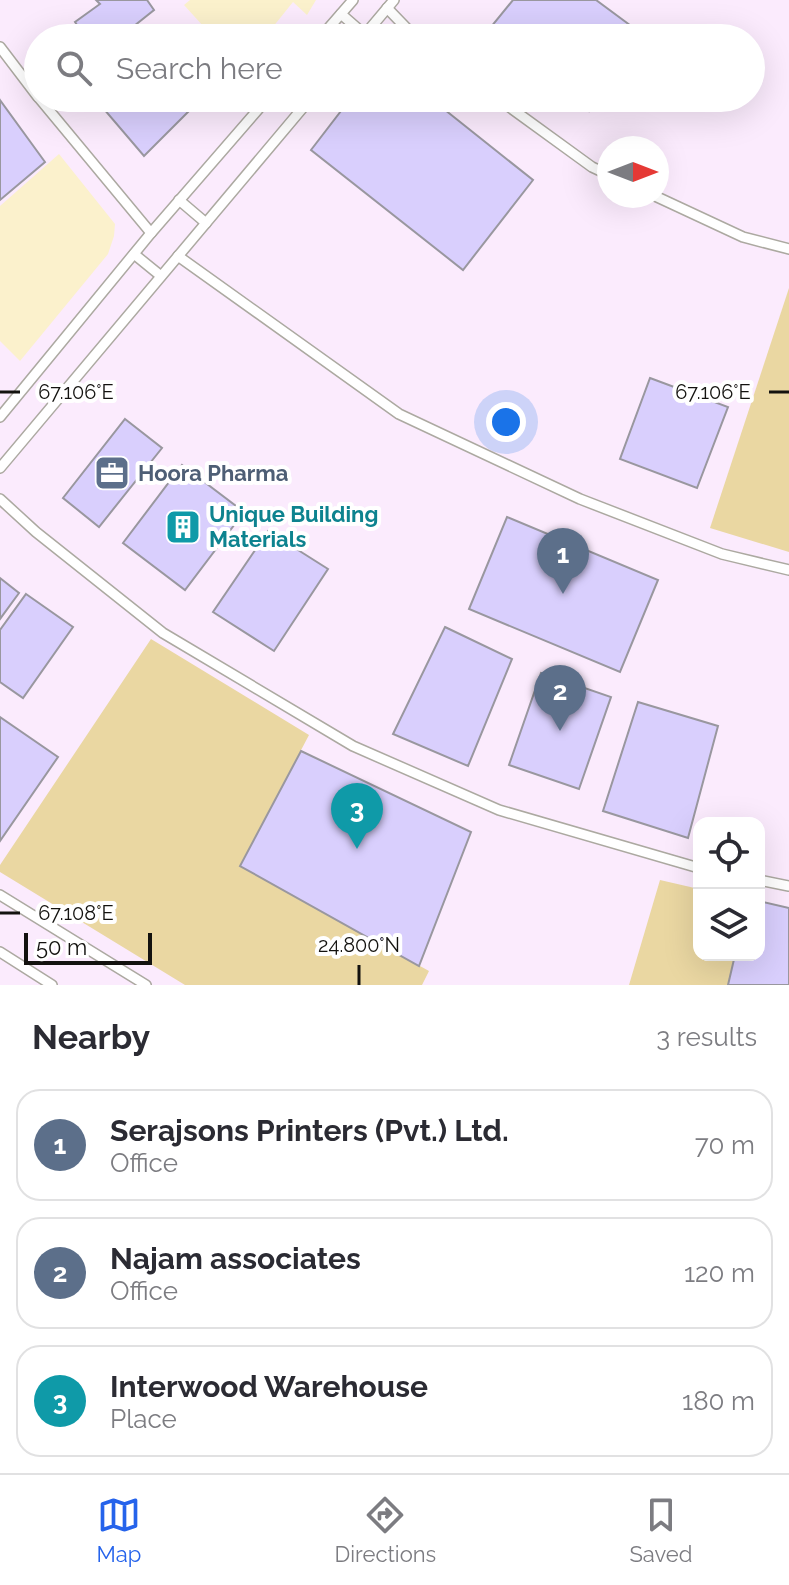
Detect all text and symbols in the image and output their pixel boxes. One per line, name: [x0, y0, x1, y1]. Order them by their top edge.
search box: [24, 24, 765, 112]
icon: search: [52, 46, 96, 90]
text: Search here: [116, 51, 283, 86]
north arrow: [597, 136, 669, 208]
text: 67.106°E: [38, 380, 114, 404]
text: 67.106°E: [675, 380, 751, 404]
your location: [486, 402, 526, 442]
office icon: Hoora Pharma: [93, 454, 131, 492]
place label: Hoora Pharma: [138, 460, 288, 486]
place label: Unique Building Materials: [209, 501, 378, 552]
building icon: Unique Building Materials: [164, 508, 202, 546]
pin: 1: [537, 528, 589, 594]
pin: 2: [534, 665, 586, 731]
pin: 3: [331, 783, 383, 849]
map controls: [693, 817, 765, 961]
button: locate: [693, 817, 765, 889]
button: layers: [693, 889, 765, 961]
text: 67.108°E: [38, 901, 114, 925]
scale bar: [24, 929, 152, 965]
text: 24.800°N: [318, 933, 400, 957]
text: 50 m: [36, 934, 87, 960]
text: Nearby: [32, 1017, 150, 1057]
text: 3 results: [656, 1022, 757, 1052]
text: Serajsons Printers (Pvt.) Ltd.: [110, 1113, 509, 1148]
text: 1: [54, 1130, 66, 1160]
text: 70 m: [695, 1130, 755, 1160]
text: Office: [110, 1148, 178, 1178]
text: Najam associates: [110, 1241, 361, 1276]
text: 2: [53, 1258, 67, 1288]
text: 120 m: [684, 1258, 755, 1288]
text: Office: [110, 1276, 178, 1306]
text: Interwood Warehouse: [110, 1369, 428, 1404]
text: 3: [53, 1386, 67, 1416]
text: 180 m: [682, 1386, 755, 1416]
text: Place: [110, 1404, 177, 1434]
tab: Map: [97, 1493, 141, 1567]
tab: Directions: [335, 1493, 436, 1567]
tab: Saved: [629, 1493, 692, 1567]

